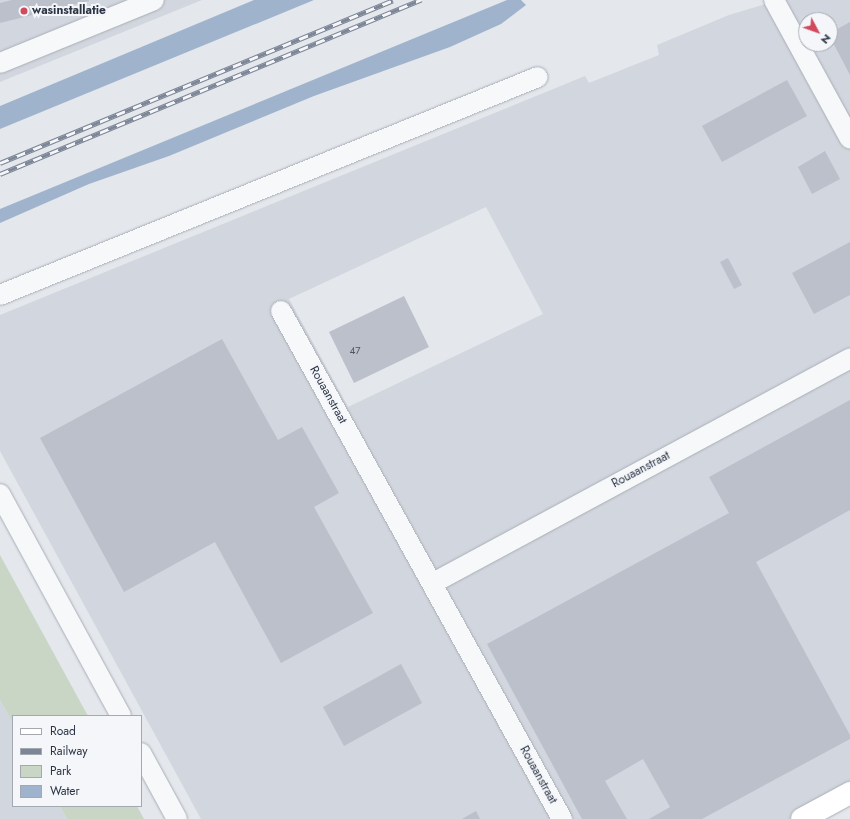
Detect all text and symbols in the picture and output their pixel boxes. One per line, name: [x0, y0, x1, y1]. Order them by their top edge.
place label: wasinstallatie: [32, 4, 106, 18]
marker: wasinstallatie: [19, 6, 29, 16]
north arrow: [798, 12, 838, 52]
text: N: [817, 31, 835, 48]
house number: 47: [349, 345, 361, 357]
street label: Rouaanstraat: [306, 364, 350, 426]
street label: Rouaanstraat: [610, 449, 672, 491]
legend: [12, 715, 142, 807]
text: Road: [50, 722, 76, 740]
text: Railway: [50, 742, 88, 760]
street label: Rouaanstraat: [516, 744, 560, 806]
text: Park: [50, 762, 71, 780]
text: Water: [50, 782, 80, 800]

